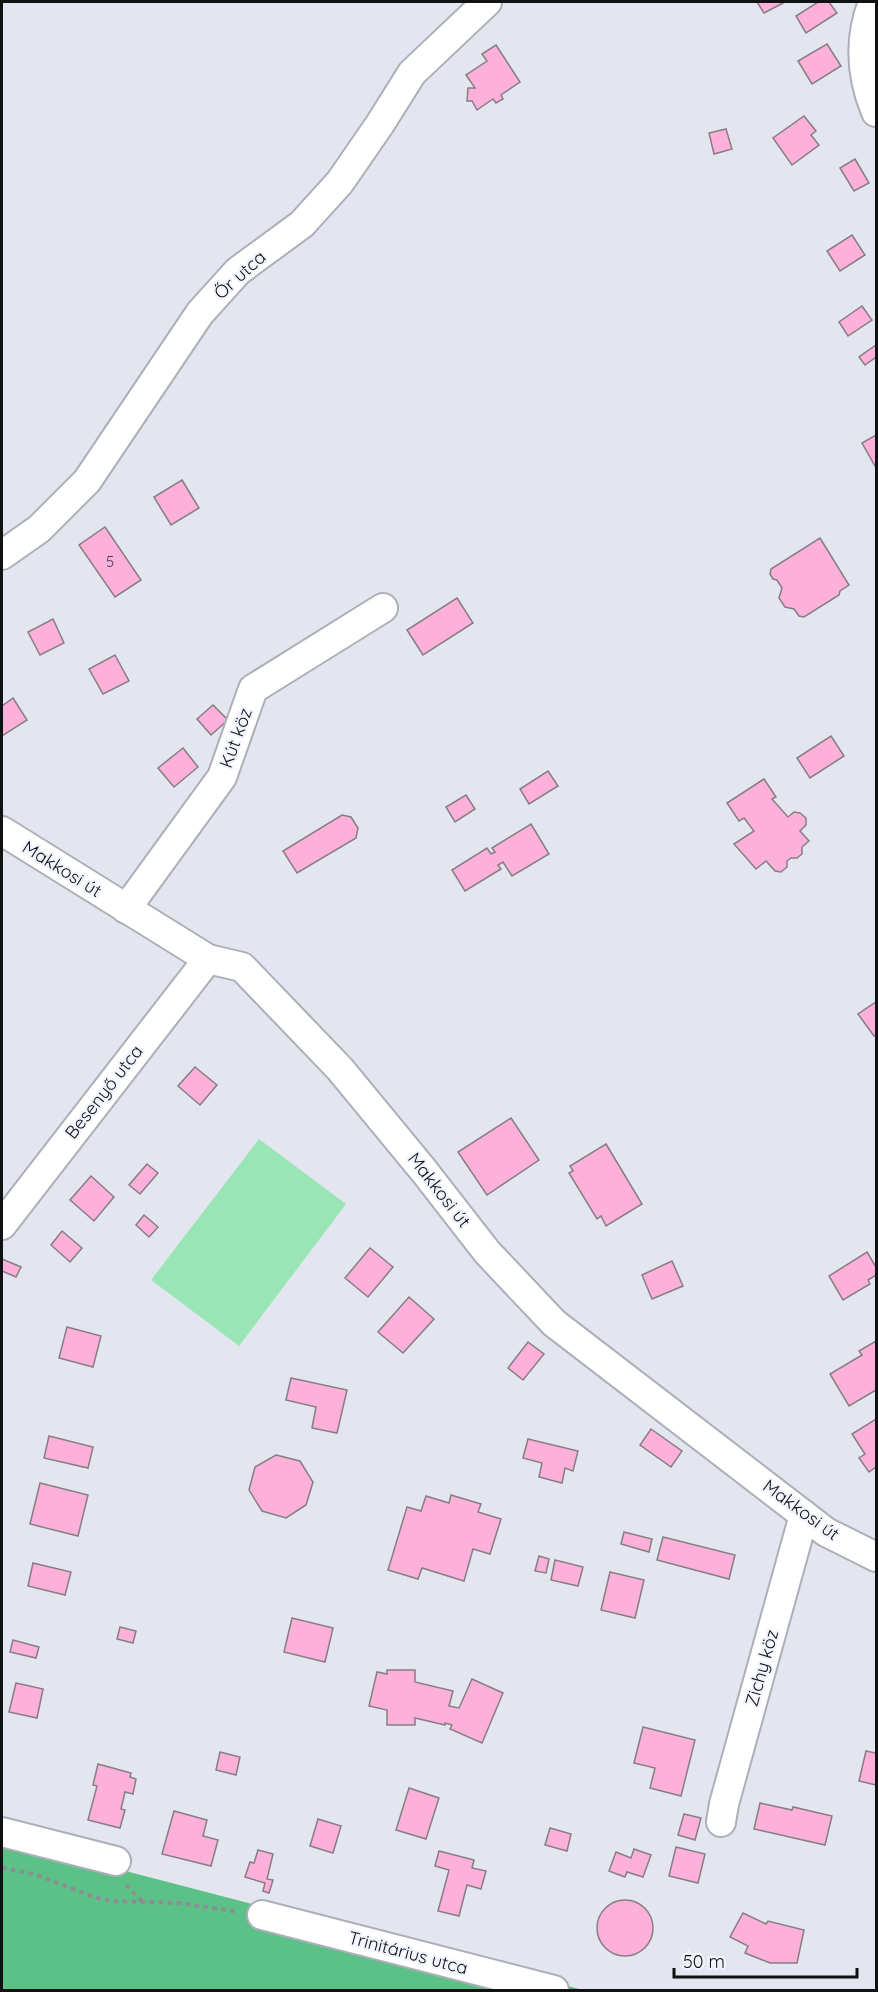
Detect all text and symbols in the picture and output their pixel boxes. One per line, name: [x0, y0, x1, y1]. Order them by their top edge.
street label: Őr utca: [209, 245, 270, 304]
house number: 5: [106, 552, 114, 571]
street label: Kút köz: [214, 705, 257, 771]
street label: Makkosi út: [18, 835, 106, 902]
street label: Besenyő utca: [60, 1040, 148, 1143]
street label: Makkosi út: [403, 1148, 476, 1232]
street label: Makkosi út: [759, 1474, 844, 1545]
street label: Zichy köz: [740, 1627, 783, 1709]
street label: Trinitárius utca: [346, 1926, 470, 1980]
scale bar: [674, 1941, 857, 1979]
text: 50 m: [683, 1950, 725, 1973]

